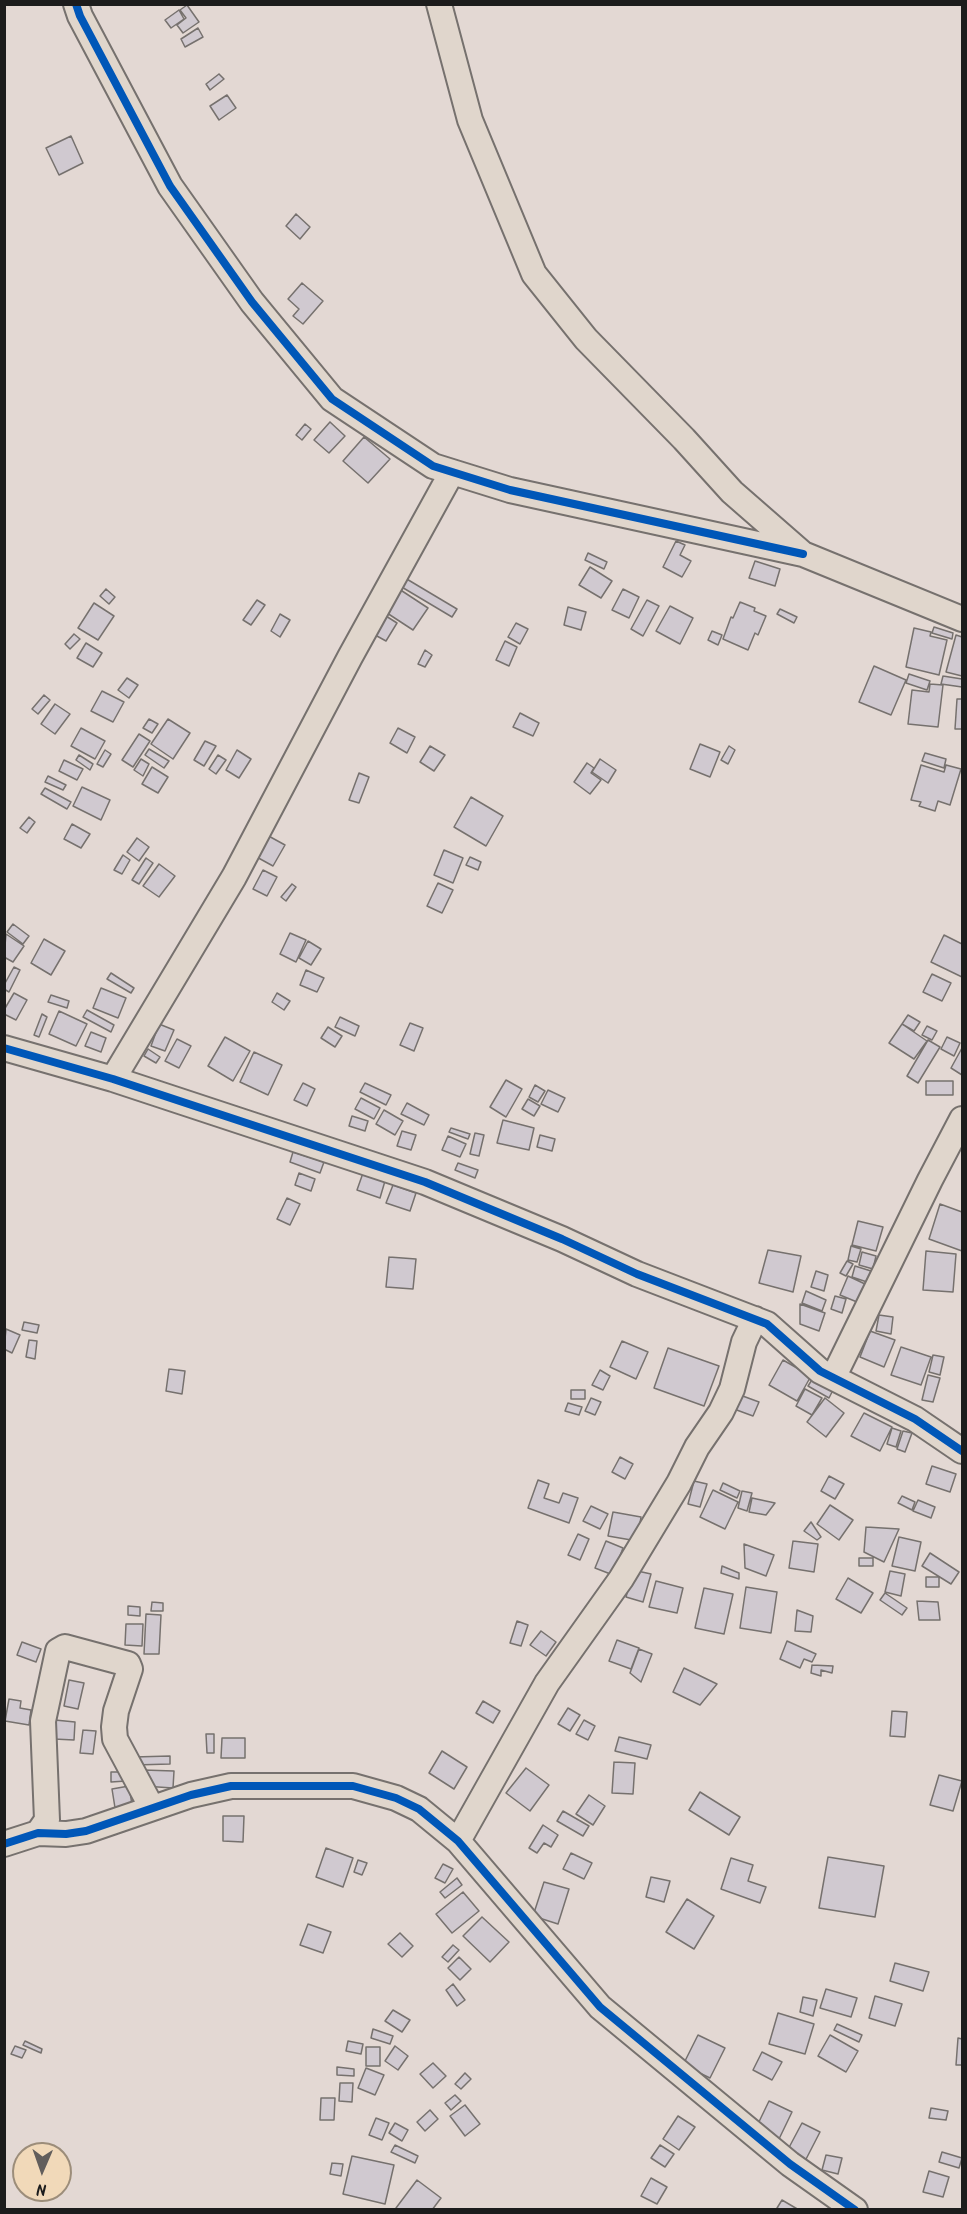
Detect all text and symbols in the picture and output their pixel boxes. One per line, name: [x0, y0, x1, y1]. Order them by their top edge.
north arrow: [12, 2142, 72, 2202]
text: N: [36, 2176, 47, 2201]

